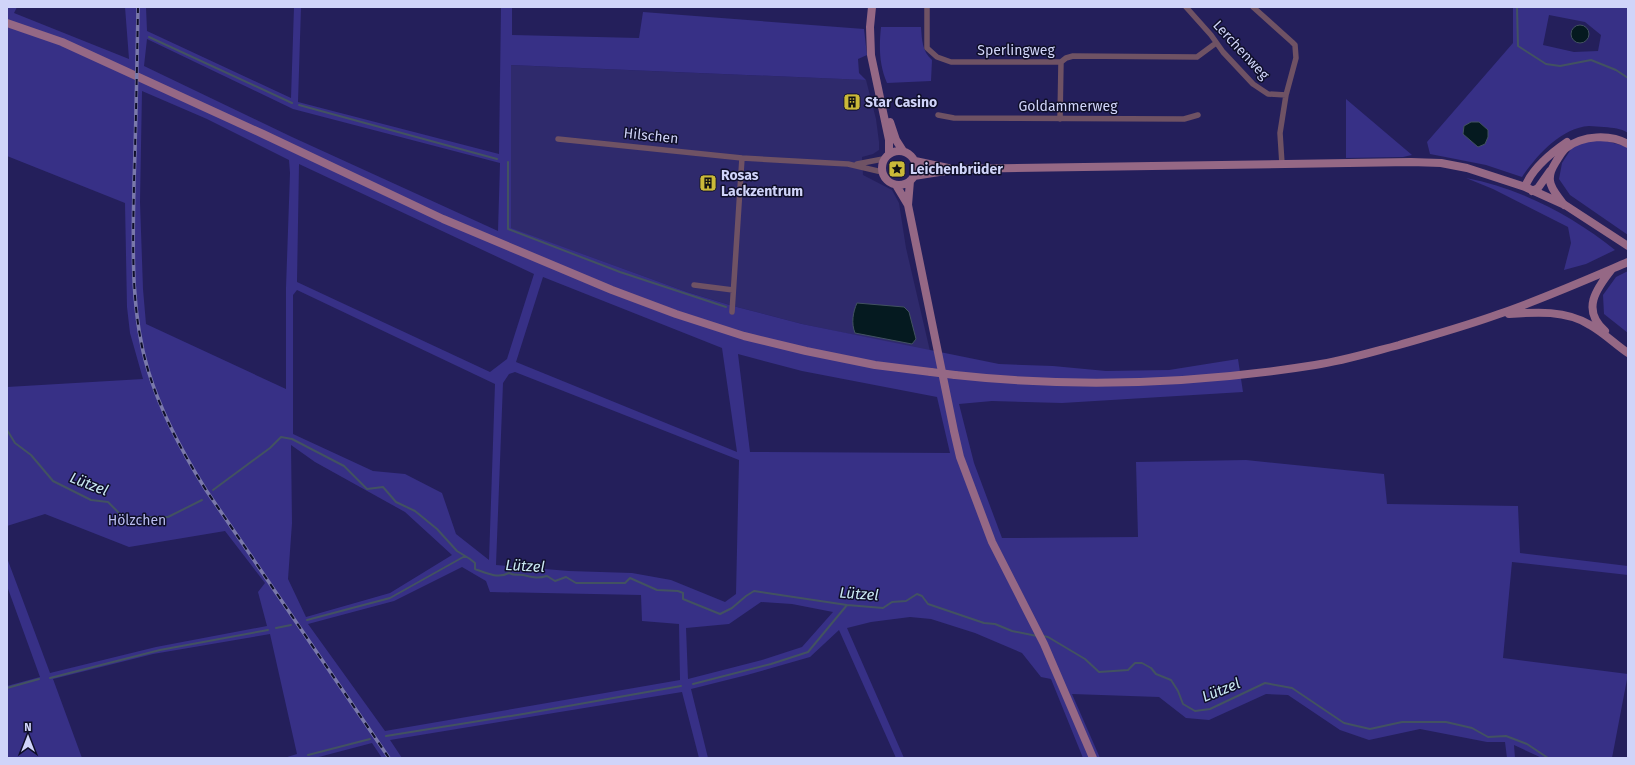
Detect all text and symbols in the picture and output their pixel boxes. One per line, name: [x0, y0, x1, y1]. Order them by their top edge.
street label: Lerchenweg: [1209, 17, 1273, 84]
street label: Sperlingweg: [977, 42, 1055, 59]
building icon: Star Casino: [842, 92, 862, 112]
place label: Star Casino: [865, 94, 937, 111]
street label: Goldammerweg: [1018, 98, 1118, 115]
street label: Hilschen: [623, 125, 679, 147]
place icon: Leichenbrüder: [887, 159, 907, 179]
place label: Leichenbrüder: [910, 161, 1003, 178]
place label: Rosas Lackzentrum: [721, 167, 803, 200]
building icon: Rosas Lackzentrum: [698, 173, 718, 193]
water label: Lützel: [67, 469, 111, 499]
park label: Hölzchen: [108, 512, 166, 529]
water label: Lützel: [505, 556, 545, 576]
water label: Lützel: [839, 584, 879, 604]
water label: Lützel: [1199, 674, 1243, 706]
north arrow: [8, 717, 48, 757]
text: N: [24, 721, 32, 734]

